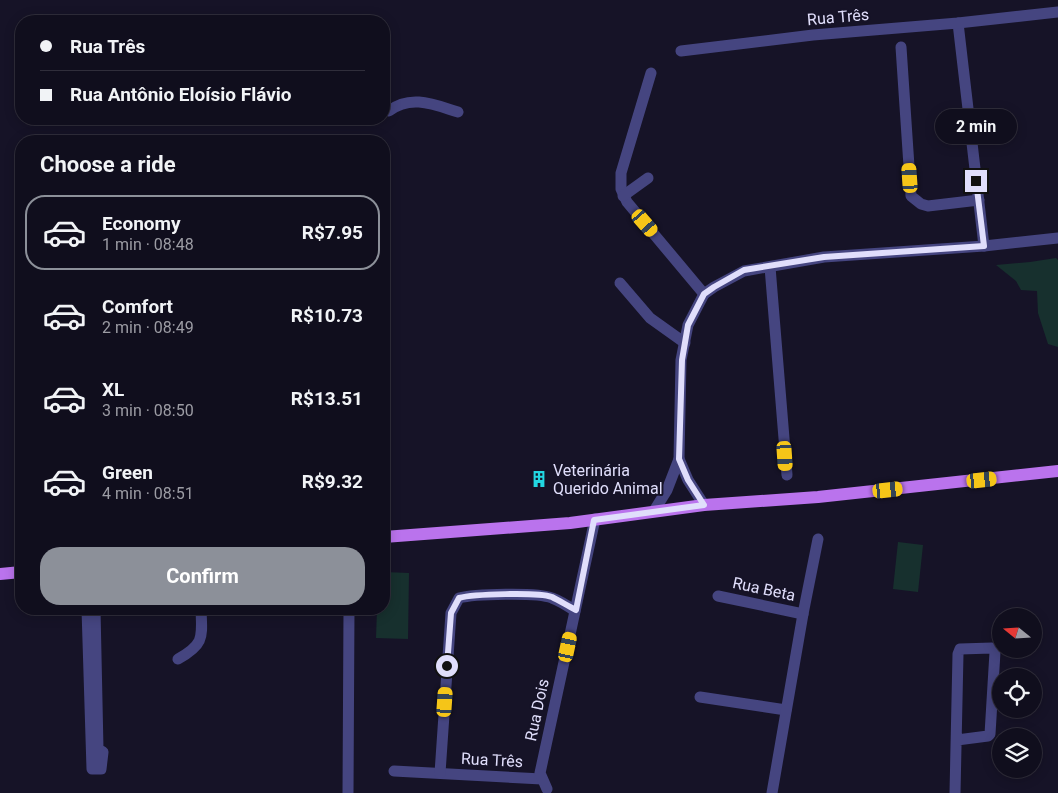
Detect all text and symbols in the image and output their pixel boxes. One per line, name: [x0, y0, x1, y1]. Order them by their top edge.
street label: Rua Três: [806, 5, 870, 29]
text: Rua Três: [70, 35, 145, 58]
text: Rua Antônio Eloísio Flávio: [70, 83, 292, 106]
callout: 2 min: [935, 109, 1017, 144]
text: 2 min: [956, 117, 996, 136]
text: Choose a ride: [40, 152, 176, 177]
car: [901, 163, 918, 193]
route end: [965, 170, 987, 192]
car: [629, 207, 660, 239]
icon: car: [42, 210, 87, 255]
text: Economy: [102, 212, 181, 235]
text: R$7.95: [302, 221, 363, 244]
text: 1 min · 08:48: [102, 235, 194, 254]
icon: car: [42, 293, 87, 338]
text: Comfort: [102, 295, 173, 318]
text: R$10.73: [291, 304, 363, 327]
text: 2 min · 08:49: [102, 318, 194, 337]
icon: car: [42, 376, 87, 421]
text: XL: [102, 378, 124, 401]
text: R$13.51: [291, 387, 363, 410]
text: 3 min · 08:50: [102, 401, 194, 420]
car: [776, 441, 793, 471]
icon: car: [42, 459, 87, 504]
text: Green: [102, 461, 153, 484]
place label: Veterinária Querido Animal: [553, 461, 663, 498]
building icon: Veterinária Querido Animal: [529, 469, 549, 489]
text: R$9.32: [302, 470, 363, 493]
car: [966, 471, 997, 489]
car: [872, 481, 903, 499]
text: 4 min · 08:51: [102, 484, 194, 503]
button: Confirm: [40, 547, 365, 605]
street label: Rua Beta: [731, 573, 797, 605]
north arrow: [992, 608, 1042, 658]
map controls: [992, 608, 1042, 778]
car: [557, 631, 578, 663]
route start: [436, 655, 458, 677]
button: locate: [992, 668, 1042, 718]
street label: Rua Dois: [521, 677, 553, 743]
car: [436, 687, 453, 717]
button: layers: [992, 728, 1042, 778]
street label: Rua Três: [461, 749, 523, 771]

